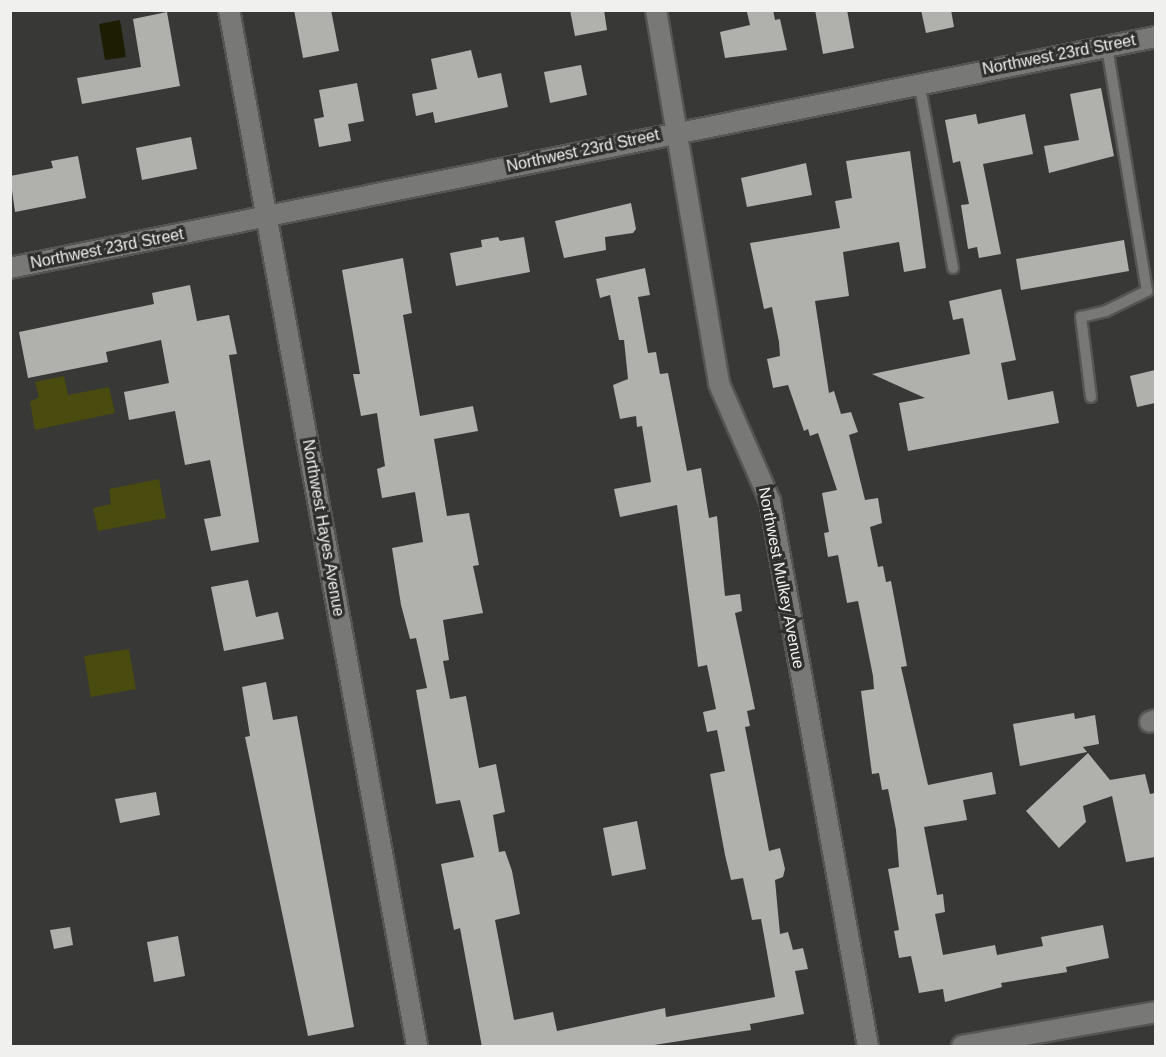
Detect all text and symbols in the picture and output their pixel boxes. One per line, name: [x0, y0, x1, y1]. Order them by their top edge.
street label: Northwest 23rd Street: [981, 31, 1137, 79]
street label: Northwest 23rd Street: [505, 125, 661, 177]
street label: Northwest 23rd Street: [29, 225, 185, 273]
street label: Northwest Hayes Avenue: [298, 438, 348, 618]
street label: Northwest Mulkey Avenue: [754, 485, 808, 671]

